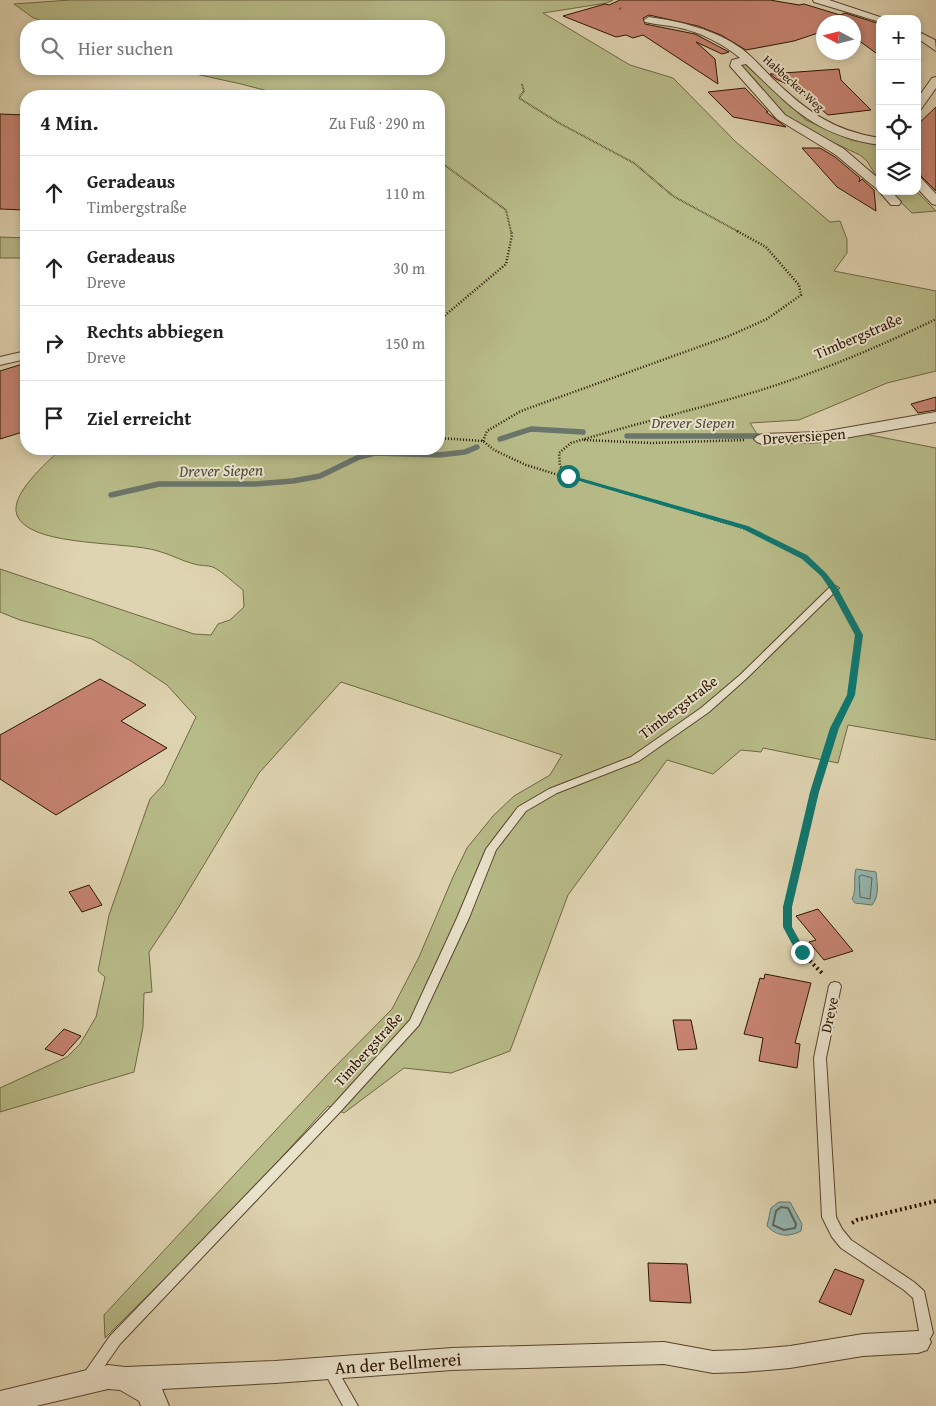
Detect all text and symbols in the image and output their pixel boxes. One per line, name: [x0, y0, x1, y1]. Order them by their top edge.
north arrow: [816, 15, 861, 60]
map controls: [876, 15, 921, 195]
button: +: [876, 15, 921, 60]
search box: [20, 20, 445, 75]
icon: search: [38, 34, 66, 62]
text: Hier suchen: [78, 34, 173, 62]
street label: Habbecker Weg: [760, 51, 828, 115]
button: −: [876, 60, 921, 105]
button: locate: [876, 105, 921, 150]
text: 4 Min.: [40, 107, 98, 138]
text: Zu Fuß · 290 m: [329, 111, 425, 135]
button: layers: [876, 150, 921, 195]
text: Geradeaus: [87, 167, 175, 195]
icon: ahead: [40, 179, 68, 207]
text: 110 m: [385, 181, 425, 205]
text: Timbergstraße: [87, 195, 187, 219]
text: Geradeaus: [87, 242, 175, 270]
icon: ahead: [40, 254, 68, 282]
text: 30 m: [393, 256, 425, 280]
text: Dreve: [87, 270, 126, 294]
street label: Timbergstraße: [811, 308, 905, 364]
text: Rechts abbiegen: [87, 317, 224, 345]
icon: right: [40, 329, 68, 357]
text: 150 m: [385, 331, 425, 355]
text: Dreve: [87, 345, 126, 369]
icon: arrive: [40, 404, 68, 432]
text: Ziel erreicht: [87, 404, 191, 432]
water label: Drever Siepen: [650, 410, 735, 434]
street label: Dreversiepen: [762, 423, 847, 449]
water label: Drever Siepen: [178, 457, 263, 483]
route start: [557, 465, 580, 488]
street label: Timbergstraße: [634, 670, 722, 744]
route end: [791, 941, 814, 964]
street label: Dreve: [815, 995, 843, 1035]
street label: Timbergstraße: [329, 1007, 407, 1091]
street label: An der Bellmerei: [334, 1345, 462, 1381]

